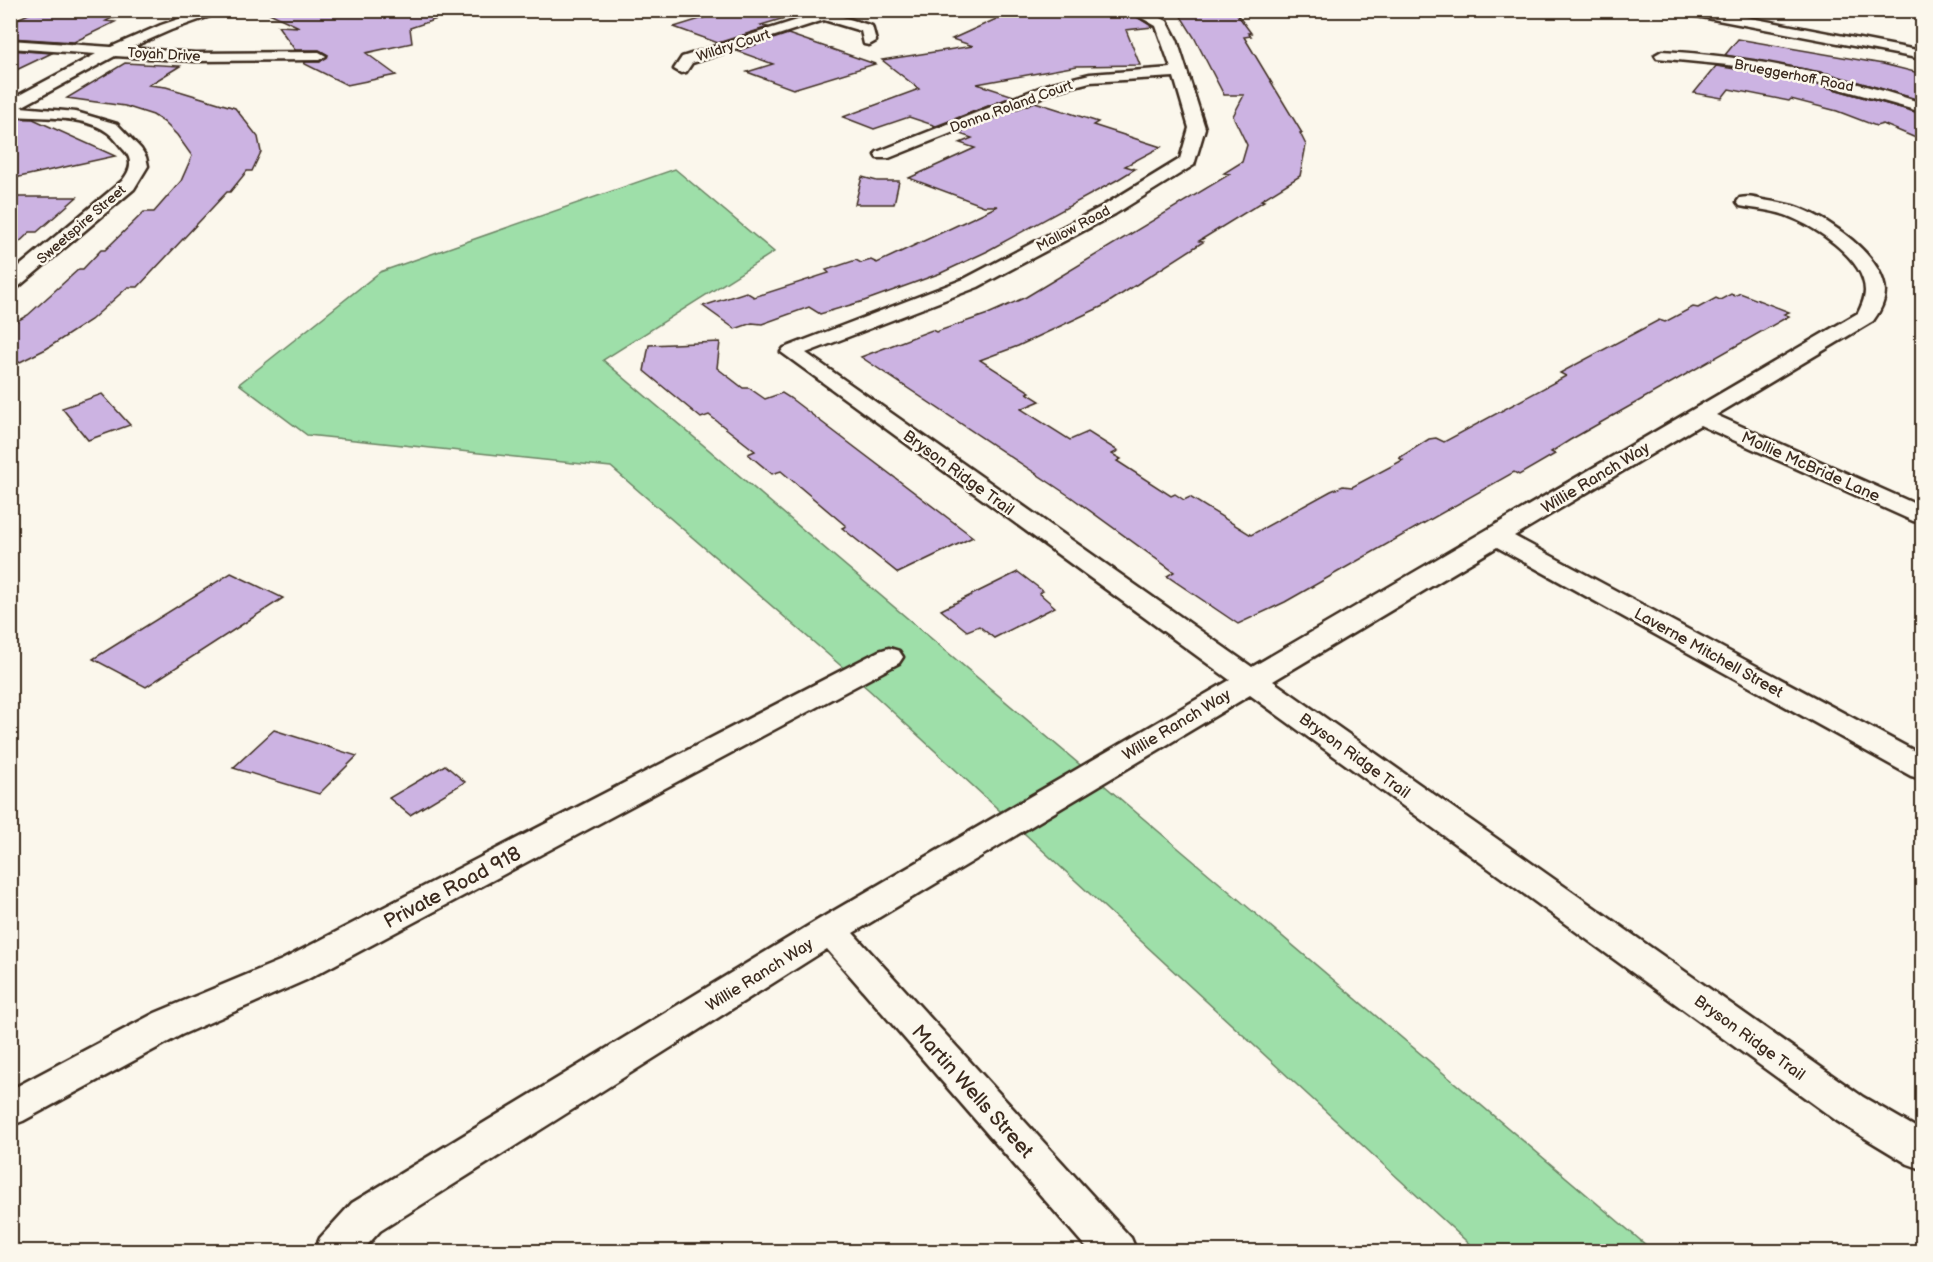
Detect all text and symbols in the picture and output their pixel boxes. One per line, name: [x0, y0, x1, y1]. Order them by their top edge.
street label: Wildry Court: [694, 25, 773, 65]
street label: Toyah Drive: [127, 44, 201, 65]
street label: Brueggerhoff Road: [1733, 56, 1855, 95]
street label: Donna Roland Court: [948, 76, 1075, 137]
street label: Sweetspire Street: [34, 181, 130, 267]
street label: Mallow Road: [1033, 202, 1113, 255]
street label: Bryson Ridge Trail: [899, 427, 1017, 520]
street label: Mollie McBride Lane: [1738, 428, 1883, 507]
street label: Willie Ranch Way: [1538, 438, 1654, 518]
street label: Laverne Mitchell Street: [1631, 604, 1786, 702]
street label: Willie Ranch Way: [1119, 685, 1235, 765]
street label: Bryson Ridge Trail: [1295, 710, 1413, 803]
street label: Private Road 918: [380, 842, 525, 934]
street label: Willie Ranch Way: [703, 934, 818, 1016]
street label: Bryson Ridge Trail: [1690, 992, 1808, 1085]
street label: Martin Wells Street: [906, 1020, 1038, 1163]

